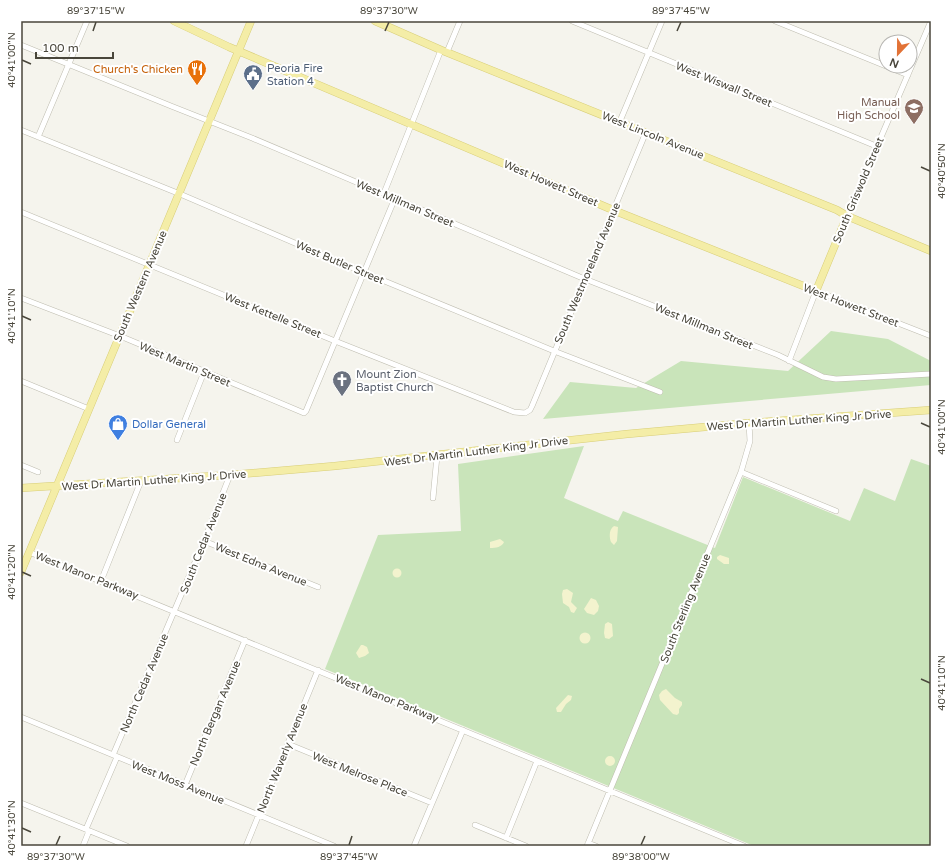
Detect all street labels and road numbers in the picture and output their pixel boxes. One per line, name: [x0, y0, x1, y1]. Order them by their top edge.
street label: West Wiswall Street: [674, 59, 774, 110]
street label: West Lincoln Avenue: [600, 109, 706, 162]
street label: South Griswold Street: [830, 135, 887, 245]
street label: West Howett Street: [502, 158, 600, 209]
street label: West Millman Street: [354, 177, 456, 230]
street label: South Westmoreland Avenue: [552, 201, 623, 346]
street label: South Western Avenue: [111, 229, 170, 344]
street label: West Butler Street: [294, 238, 386, 287]
street label: West Howett Street: [801, 281, 901, 330]
street label: West Kettelle Street: [222, 290, 323, 341]
street label: West Millman Street: [653, 301, 755, 352]
street label: West Martin Street: [137, 339, 232, 390]
street label: West Dr Martin Luther King Jr Drive: [706, 408, 892, 433]
street label: West Dr Martin Luther King Jr Drive: [383, 434, 569, 469]
street label: West Dr Martin Luther King Jr Drive: [61, 468, 247, 493]
street label: South Cedar Avenue: [177, 491, 230, 595]
street label: West Edna Avenue: [213, 540, 309, 589]
street label: West Manor Parkway: [33, 549, 141, 602]
street label: South Sterling Avenue: [658, 552, 713, 665]
street label: North Cedar Avenue: [118, 632, 171, 735]
street label: North Bergan Avenue: [187, 659, 244, 768]
street label: West Manor Parkway: [333, 672, 441, 725]
street label: North Waverly Avenue: [254, 701, 310, 815]
street label: West Melrose Place: [310, 749, 410, 800]
street label: West Moss Avenue: [129, 758, 226, 807]

